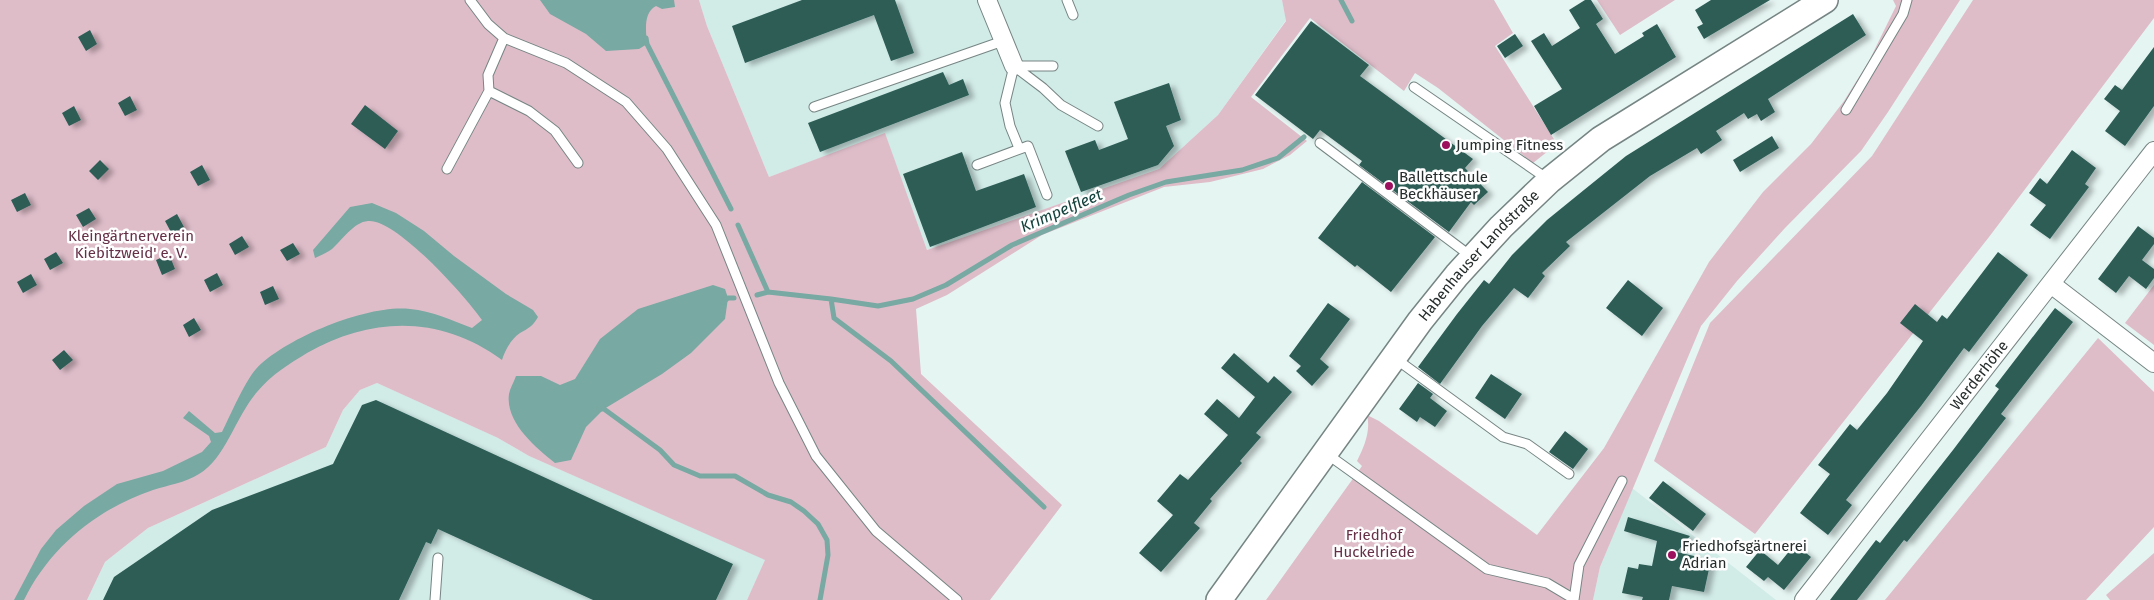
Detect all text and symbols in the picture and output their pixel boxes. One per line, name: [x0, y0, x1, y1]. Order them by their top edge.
place label: Jumping Fitness: [1456, 136, 1563, 154]
marker: Jumping Fitness: [1440, 139, 1452, 151]
place label: Ballettschule Beckhäuser: [1399, 168, 1488, 203]
marker: Ballettschule Beckhäuser: [1383, 180, 1395, 192]
water label: Krimpelfleet: [1017, 185, 1105, 236]
street label: Habenhauser Landstraße: [1415, 186, 1543, 325]
park label: Kleingärtnerverein Kiebitzweid' e. V.: [68, 227, 194, 262]
street label: Werderhöhe: [1947, 337, 2012, 414]
park label: Friedhof Huckelriede: [1333, 526, 1415, 561]
place label: Friedhofsgärtnerei Adrian: [1682, 537, 1807, 572]
marker: Friedhofsgärtnerei Adrian: [1666, 549, 1678, 561]

